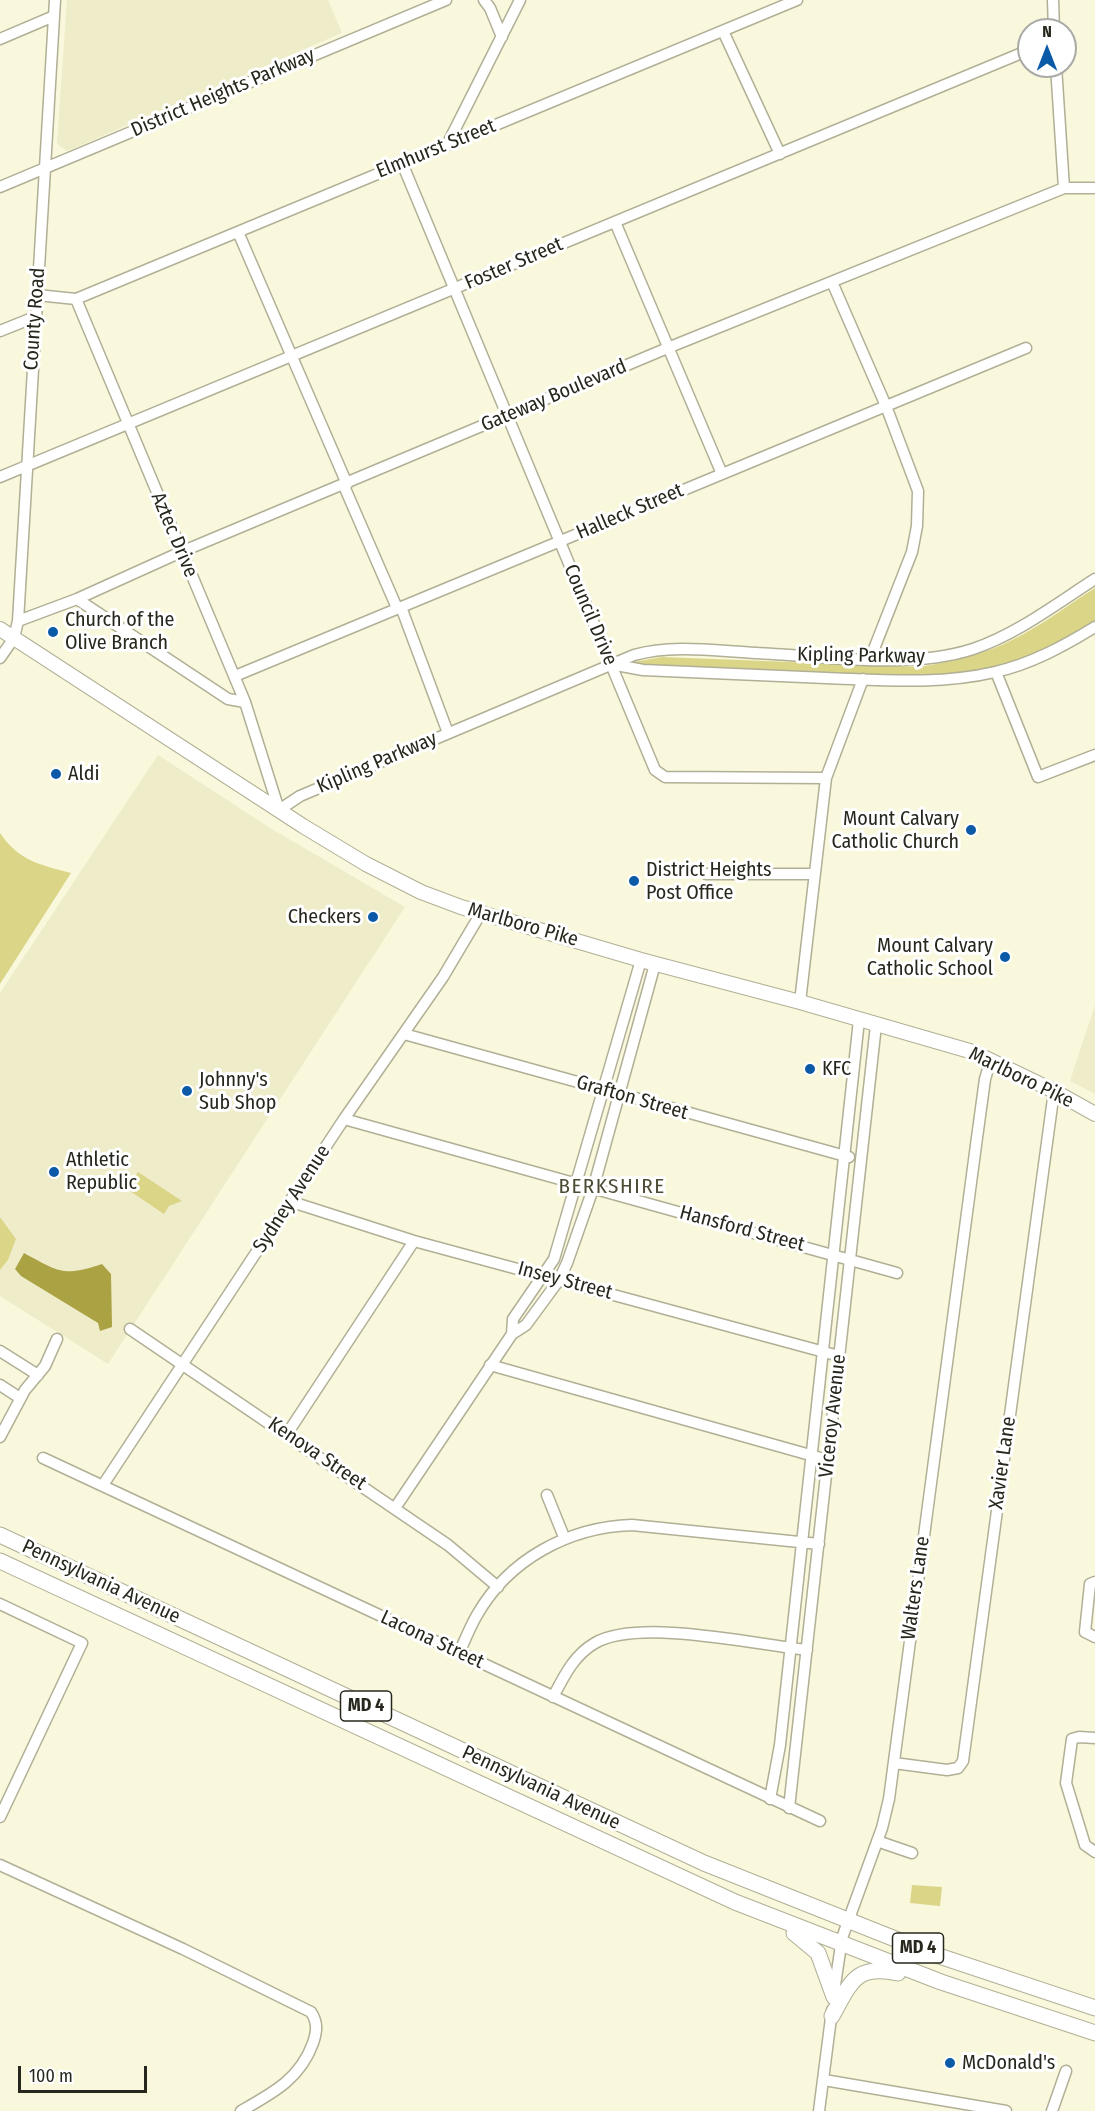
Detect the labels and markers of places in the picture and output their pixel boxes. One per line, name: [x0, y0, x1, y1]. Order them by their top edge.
place label: Church of the Olive Branch: [65, 608, 174, 655]
marker: Church of the Olive Branch: [46, 625, 60, 639]
place label: Aldi: [68, 762, 99, 786]
marker: Aldi: [49, 767, 63, 781]
place label: Mount Calvary Catholic Church: [832, 807, 959, 854]
marker: Mount Calvary Catholic Church: [964, 823, 978, 837]
place label: District Heights Post Office: [646, 858, 772, 905]
marker: District Heights Post Office: [627, 874, 641, 888]
place label: Checkers: [288, 905, 361, 929]
marker: Checkers: [366, 910, 380, 924]
place label: Mount Calvary Catholic School: [867, 934, 993, 981]
marker: Mount Calvary Catholic School: [998, 950, 1012, 964]
place label: KFC: [822, 1057, 851, 1081]
marker: KFC: [803, 1062, 817, 1076]
place label: Johnny's Sub Shop: [199, 1068, 276, 1115]
marker: Johnny's Sub Shop: [180, 1084, 194, 1098]
place label: Athletic Republic: [66, 1148, 137, 1195]
marker: Athletic Republic: [47, 1165, 61, 1179]
place label: McDonald's: [962, 2051, 1055, 2075]
marker: McDonald's: [943, 2056, 957, 2070]

